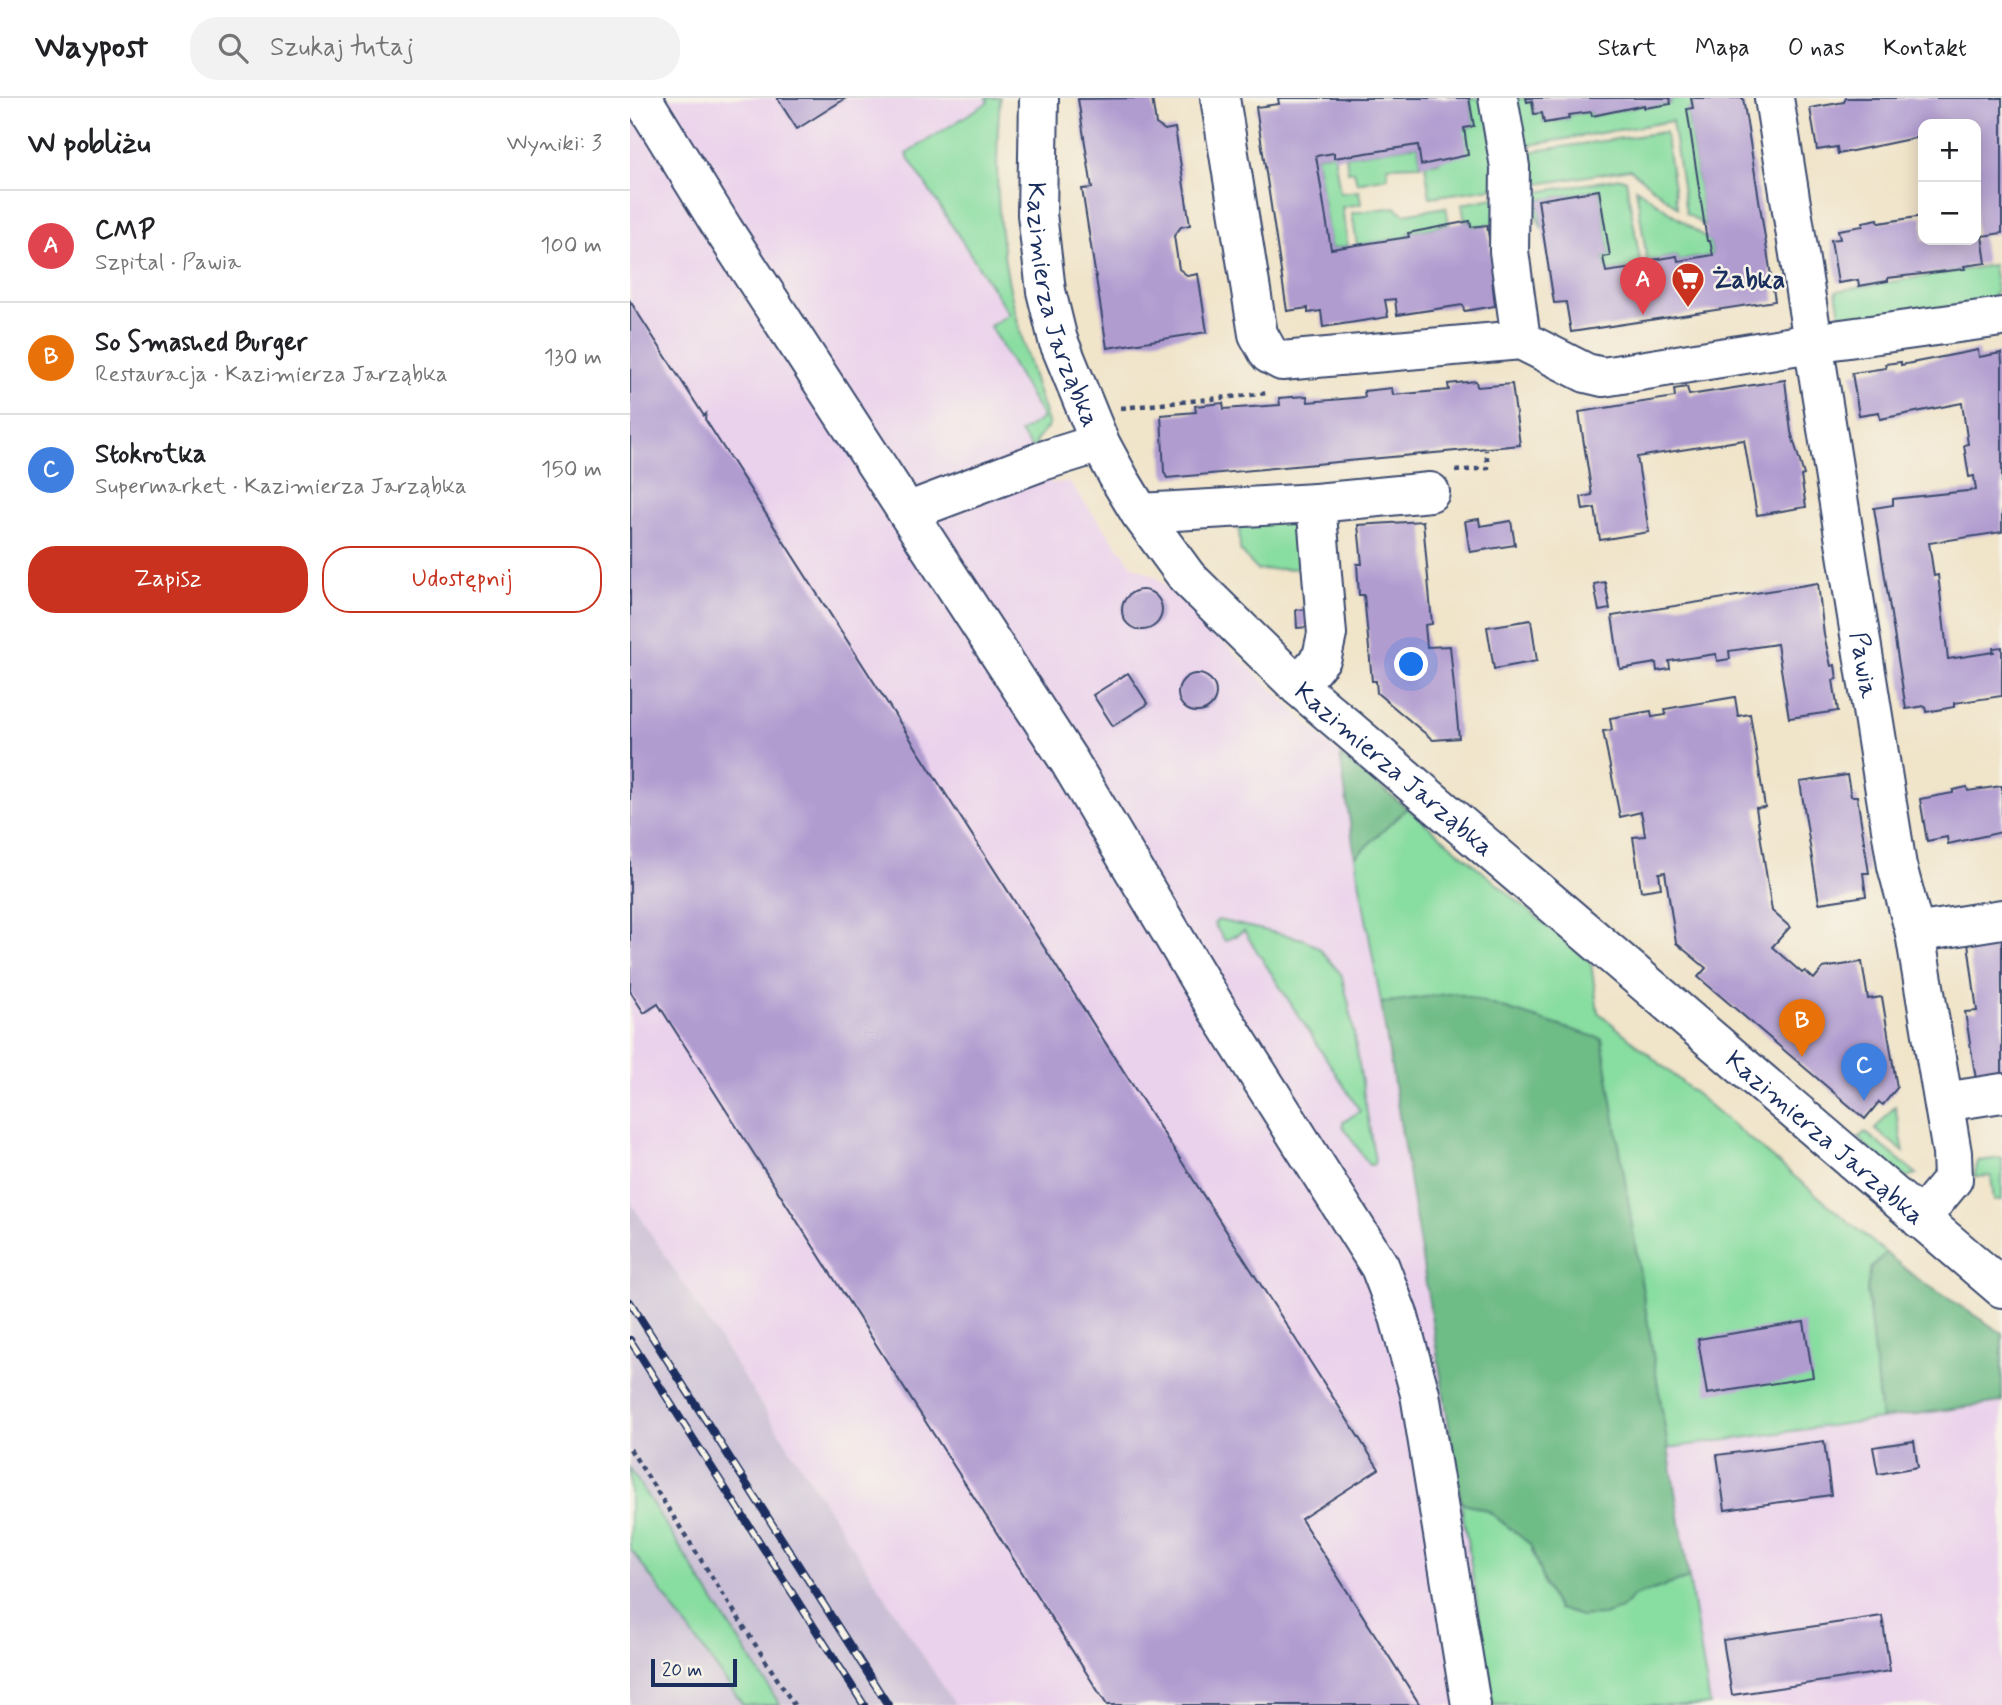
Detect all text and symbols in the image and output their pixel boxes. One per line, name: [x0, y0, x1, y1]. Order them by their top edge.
search box: [190, 17, 680, 80]
text: Waypost: [35, 26, 148, 70]
icon: search: [214, 29, 252, 67]
text: Szukaj tutaj: [270, 31, 414, 65]
text: Start: [1598, 33, 1657, 64]
text: Mapa: [1695, 33, 1750, 64]
text: O nas: [1788, 33, 1845, 64]
text: Kontakt: [1883, 33, 1967, 64]
map controls: [1918, 119, 1981, 245]
button: +: [1918, 119, 1981, 182]
text: W pobliżu: [28, 124, 151, 163]
text: Wyniki: 3: [506, 129, 602, 159]
street label: Kazimierza Jarząbka: [1018, 182, 1107, 432]
button: −: [1918, 182, 1981, 245]
text: CMP: [95, 214, 155, 248]
text: A: [43, 231, 59, 261]
text: 100 m: [540, 231, 602, 261]
text: Szpital · Pawia: [95, 248, 241, 278]
pin: A: [1620, 257, 1666, 315]
supermarket icon: Żabka: [1669, 260, 1707, 309]
place label: Żabka: [1712, 264, 1785, 298]
text: So Smashed Burger: [95, 326, 307, 360]
text: B: [44, 343, 58, 373]
text: 130 m: [544, 343, 602, 373]
text: Restauracja · Kazimierza Jarząbka: [95, 360, 448, 390]
text: Stokrotka: [95, 438, 206, 472]
text: C: [43, 455, 59, 485]
text: 150 m: [541, 455, 602, 485]
text: Supermarket · Kazimierza Jarząbka: [95, 472, 467, 502]
button: Zapisz: [28, 546, 308, 613]
button: Udostępnij: [322, 546, 602, 613]
street label: Pawia: [1841, 629, 1885, 701]
your location: [1394, 647, 1428, 681]
street label: Kazimierza Jarząbka: [1287, 675, 1500, 865]
pin: B: [1779, 999, 1825, 1057]
pin: C: [1841, 1043, 1887, 1101]
street label: Kazimierza Jarząbka: [1717, 1044, 1931, 1233]
scale bar: [651, 1656, 737, 1688]
text: 20 m: [662, 1658, 702, 1683]

